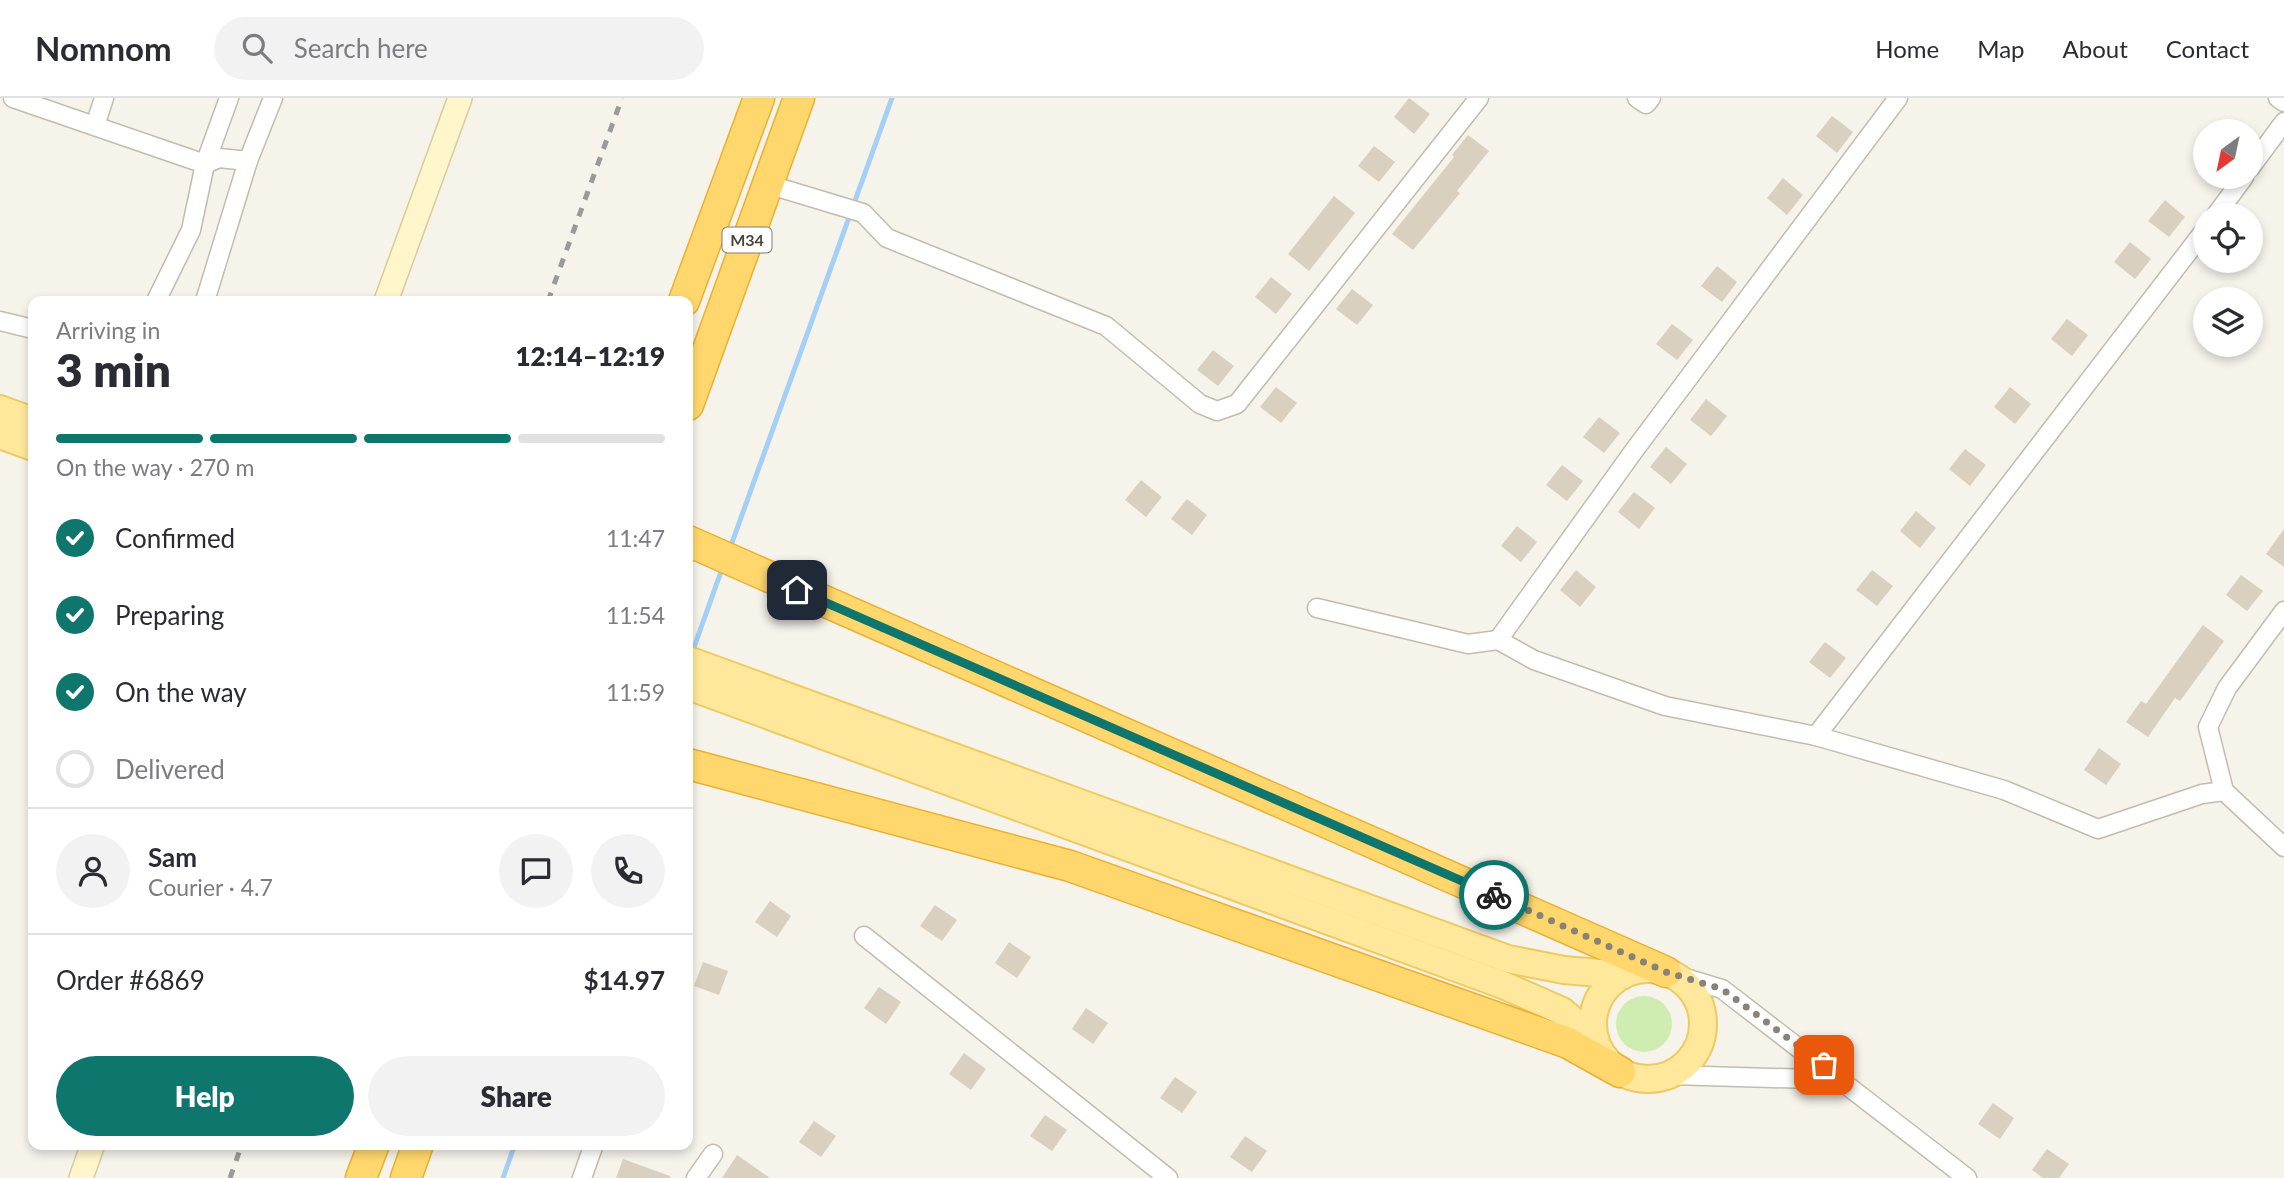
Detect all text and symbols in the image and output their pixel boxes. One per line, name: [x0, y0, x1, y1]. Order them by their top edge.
search box: [214, 17, 704, 80]
text: Nomnom: [35, 28, 172, 68]
icon: search: [238, 29, 276, 67]
text: Search here: [294, 32, 428, 64]
text: Home: [1875, 34, 1939, 63]
text: Map: [1977, 34, 2025, 63]
text: About: [2063, 34, 2128, 63]
text: Contact: [2166, 34, 2249, 63]
north arrow: [2193, 119, 2263, 189]
map controls: [2193, 119, 2263, 357]
button: locate: [2193, 203, 2263, 273]
road number: M34: [722, 228, 772, 252]
button: layers: [2193, 287, 2263, 357]
text: Arriving in: [56, 316, 160, 344]
text: 12:14–12:19: [515, 340, 665, 372]
text: 3 min: [56, 342, 171, 397]
text: On the way · 270 m: [56, 453, 255, 481]
icon: check: [56, 519, 94, 557]
text: Confirmed: [115, 522, 235, 554]
text: 11:47: [606, 524, 665, 552]
pin: [767, 560, 827, 620]
icon: home: [778, 571, 816, 609]
icon: check: [56, 596, 94, 634]
text: Preparing: [115, 599, 224, 631]
text: 11:54: [606, 601, 665, 629]
icon: check: [56, 673, 94, 711]
text: On the way: [115, 676, 247, 708]
text: 11:59: [606, 678, 665, 706]
text: Delivered: [115, 753, 225, 785]
button: person: [56, 834, 130, 908]
button: chat: [499, 834, 573, 908]
button: phone: [591, 834, 665, 908]
text: Sam: [148, 841, 197, 873]
courier: [1459, 860, 1529, 930]
text: Courier · 4.7: [148, 873, 273, 901]
icon: bike: [1475, 876, 1513, 914]
text: Order #6869: [56, 964, 205, 996]
text: $14.97: [583, 964, 665, 996]
pin: [1794, 1035, 1854, 1095]
icon: bag: [1805, 1046, 1843, 1084]
button: Help: [56, 1056, 354, 1136]
button: Share: [368, 1056, 665, 1136]

